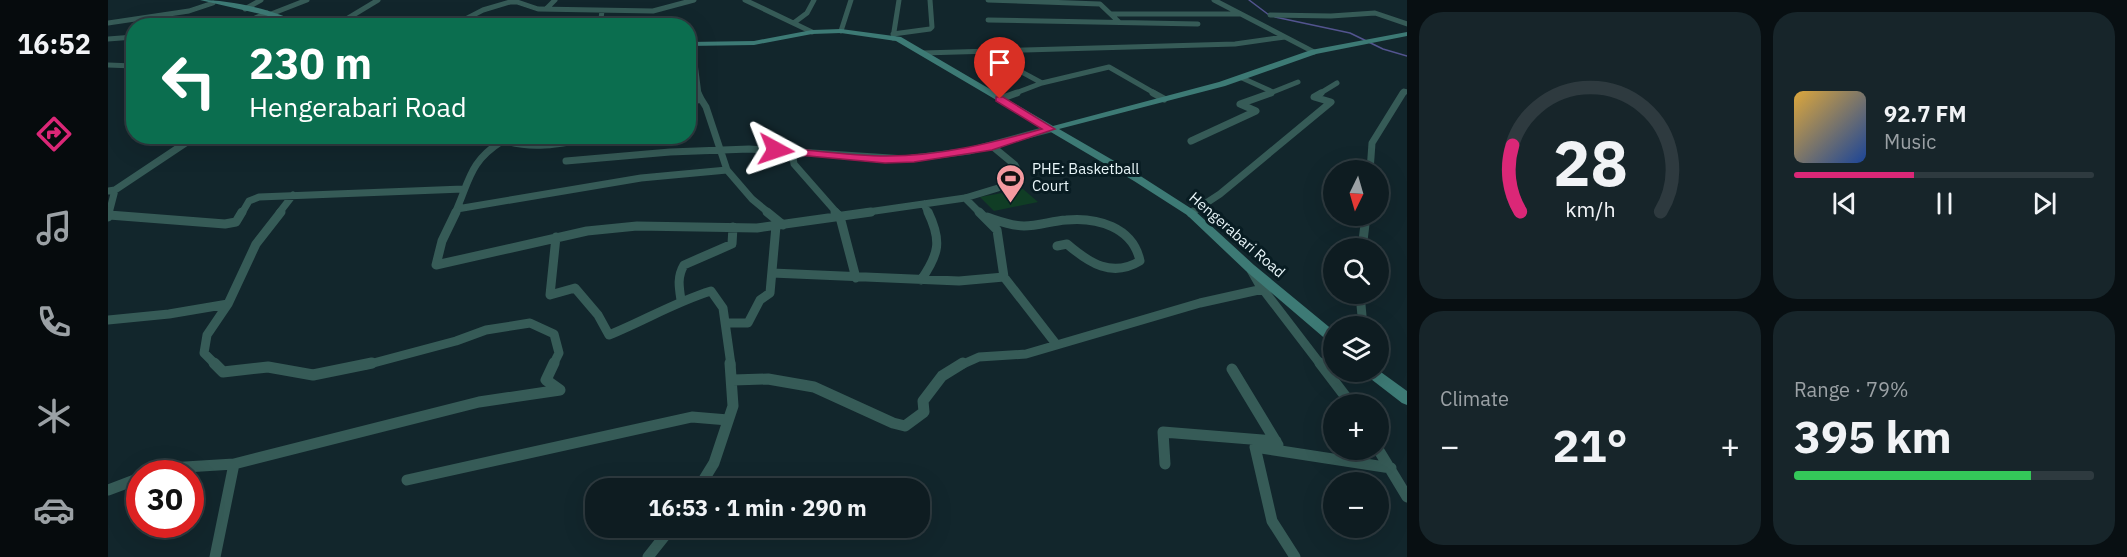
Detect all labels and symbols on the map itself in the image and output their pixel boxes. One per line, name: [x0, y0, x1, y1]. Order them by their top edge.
pin: [974, 37, 1025, 99]
position arrow: [744, 118, 808, 182]
place label: PHE: Basketball Court: [1032, 159, 1139, 195]
north arrow: [1323, 160, 1389, 226]
sports icon: PHE: Basketball Court: [995, 162, 1027, 204]
street label: Hengerabari Road: [1185, 188, 1289, 281]
speed limit sign: 30: [126, 460, 204, 538]

